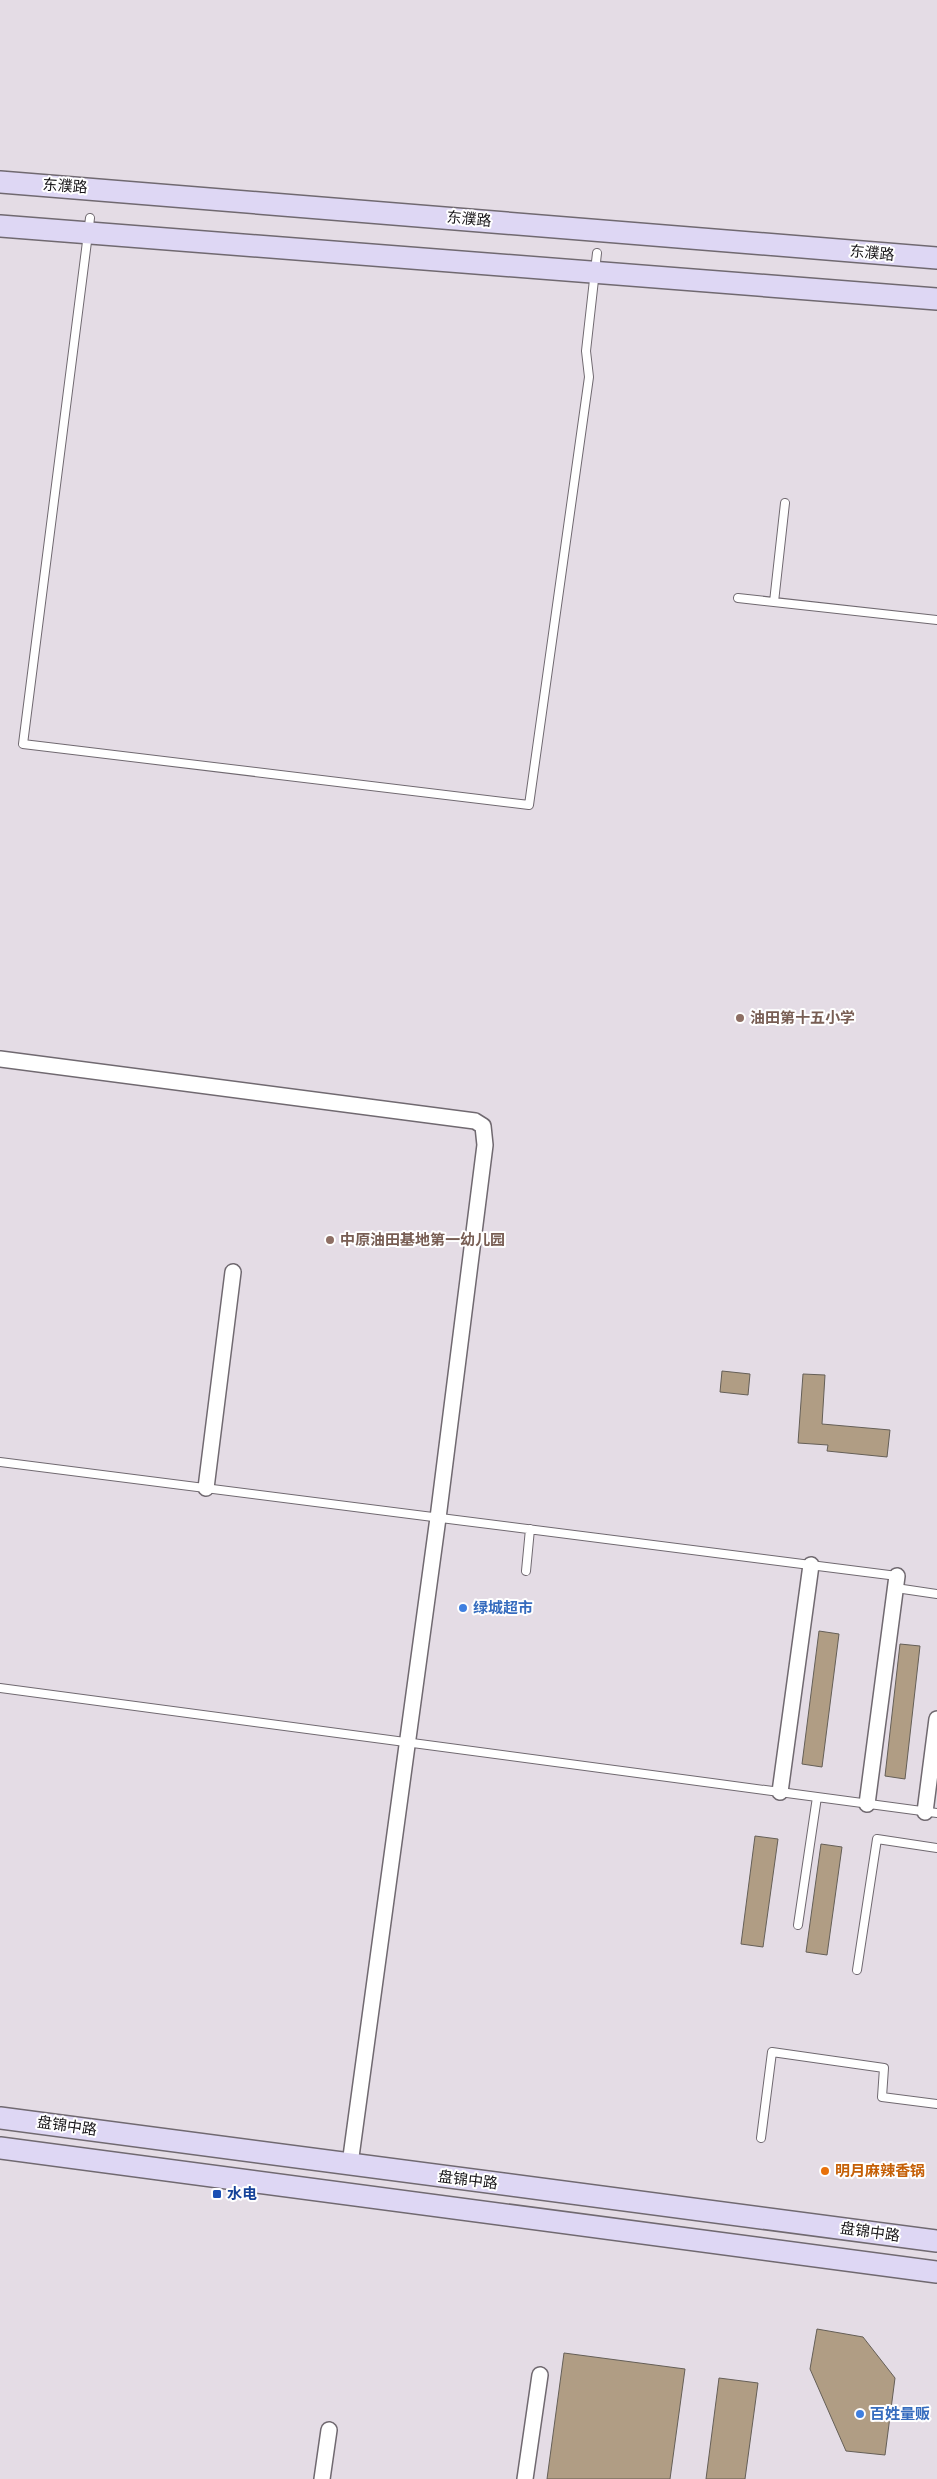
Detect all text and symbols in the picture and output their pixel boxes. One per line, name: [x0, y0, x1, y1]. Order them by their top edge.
street label: 东濮路: [42, 175, 88, 197]
street label: 东濮路: [446, 208, 492, 230]
street label: 东濮路: [849, 242, 895, 264]
place label: 油田第十五小学: [750, 1009, 855, 1027]
marker: 油田第十五小学: [734, 1012, 746, 1024]
place label: 中原油田基地第一幼儿园: [340, 1231, 505, 1249]
marker: 中原油田基地第一幼儿园: [324, 1234, 336, 1246]
place label: 绿城超市: [473, 1599, 533, 1617]
marker: 绿城超市: [457, 1602, 469, 1614]
street label: 盘锦中路: [36, 2113, 98, 2139]
place label: 明月麻辣香锅: [835, 2162, 925, 2180]
marker: 明月麻辣香锅: [819, 2165, 831, 2177]
street label: 盘锦中路: [437, 2167, 499, 2193]
place label: 水电: [227, 2185, 257, 2203]
marker: 水电: [211, 2188, 223, 2200]
street label: 盘锦中路: [839, 2219, 901, 2245]
place label: 百姓量贩: [870, 2405, 930, 2423]
marker: 百姓量贩: [854, 2408, 866, 2420]

